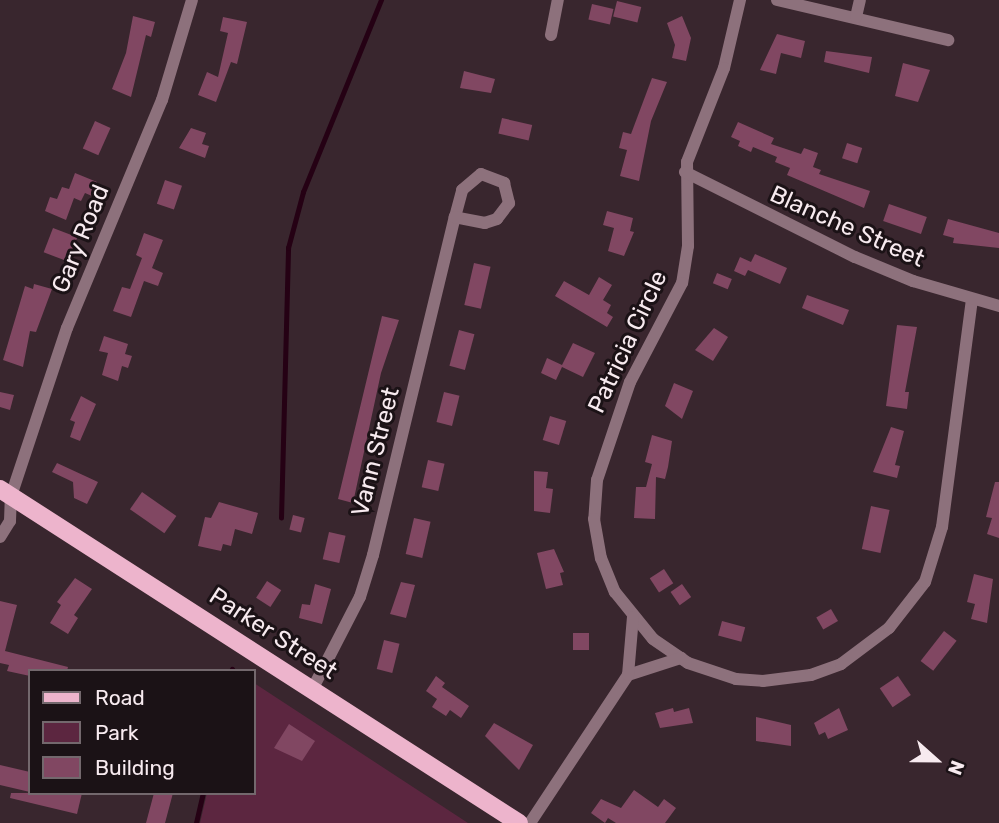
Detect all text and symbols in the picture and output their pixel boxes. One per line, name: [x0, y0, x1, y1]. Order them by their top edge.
street label: Gary Road: [46, 180, 116, 298]
street label: Blanche Street: [765, 180, 929, 274]
street label: Patricia Circle: [582, 266, 674, 418]
street label: Vann Street: [346, 384, 406, 520]
street label: Parker Street: [203, 582, 343, 686]
legend: [28, 669, 256, 795]
text: Road: [95, 685, 145, 710]
text: Park: [95, 720, 139, 745]
north arrow: [901, 725, 971, 795]
text: Building: [95, 755, 175, 780]
text: N: [943, 757, 969, 778]

